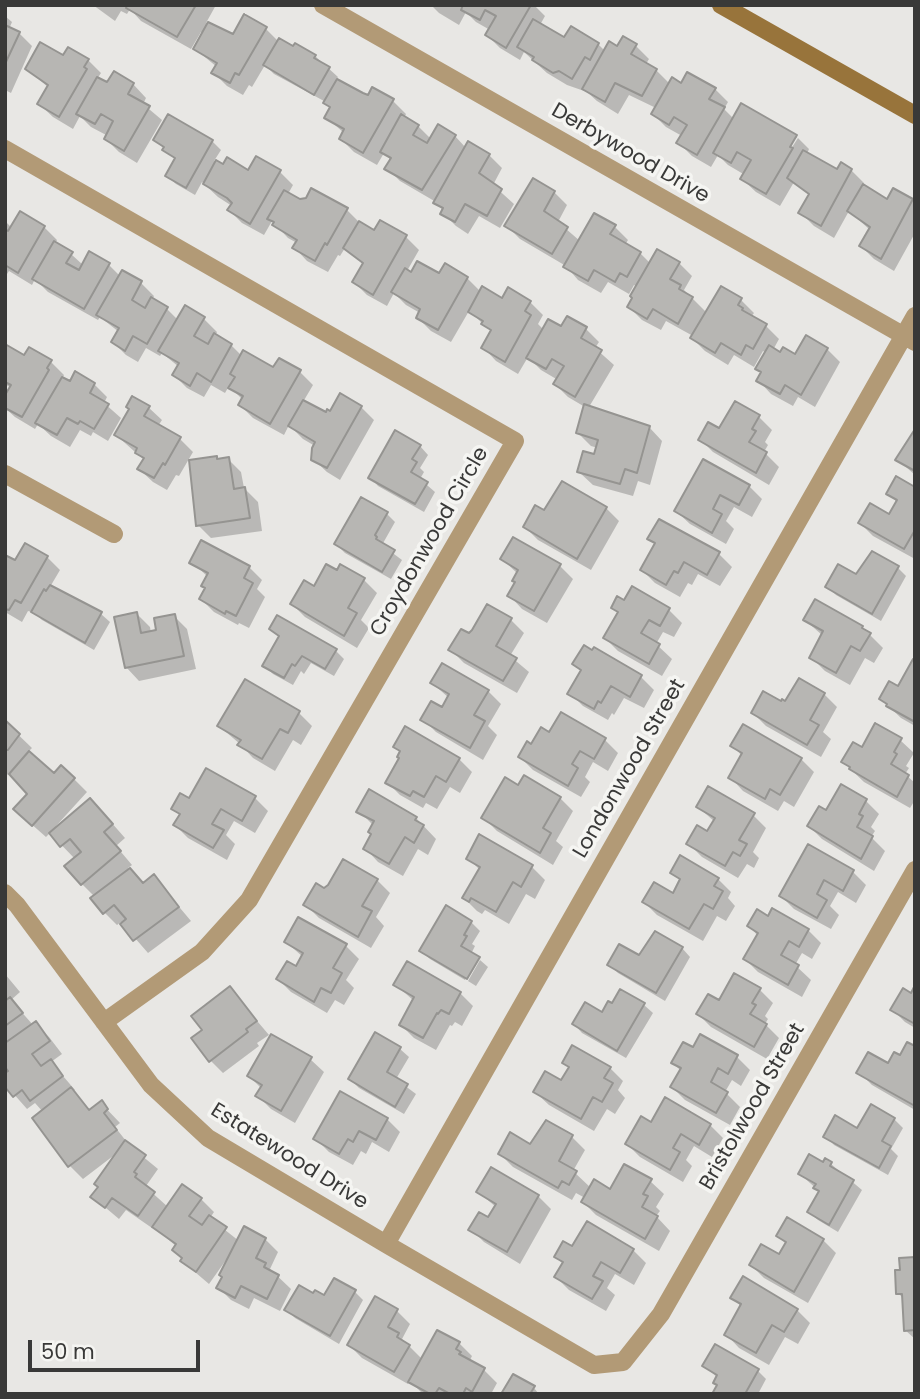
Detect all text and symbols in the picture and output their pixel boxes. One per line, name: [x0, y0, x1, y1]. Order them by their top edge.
street label: Derbywood Drive: [547, 99, 713, 209]
street label: Croydonwood Circle: [365, 443, 495, 641]
street label: Londonwood Street: [568, 675, 692, 863]
street label: Bristolwood Street: [695, 1019, 811, 1195]
street label: Estatewood Drive: [206, 1098, 372, 1216]
scale bar: [32, 1326, 203, 1370]
text: 50 m: [41, 1337, 95, 1366]

